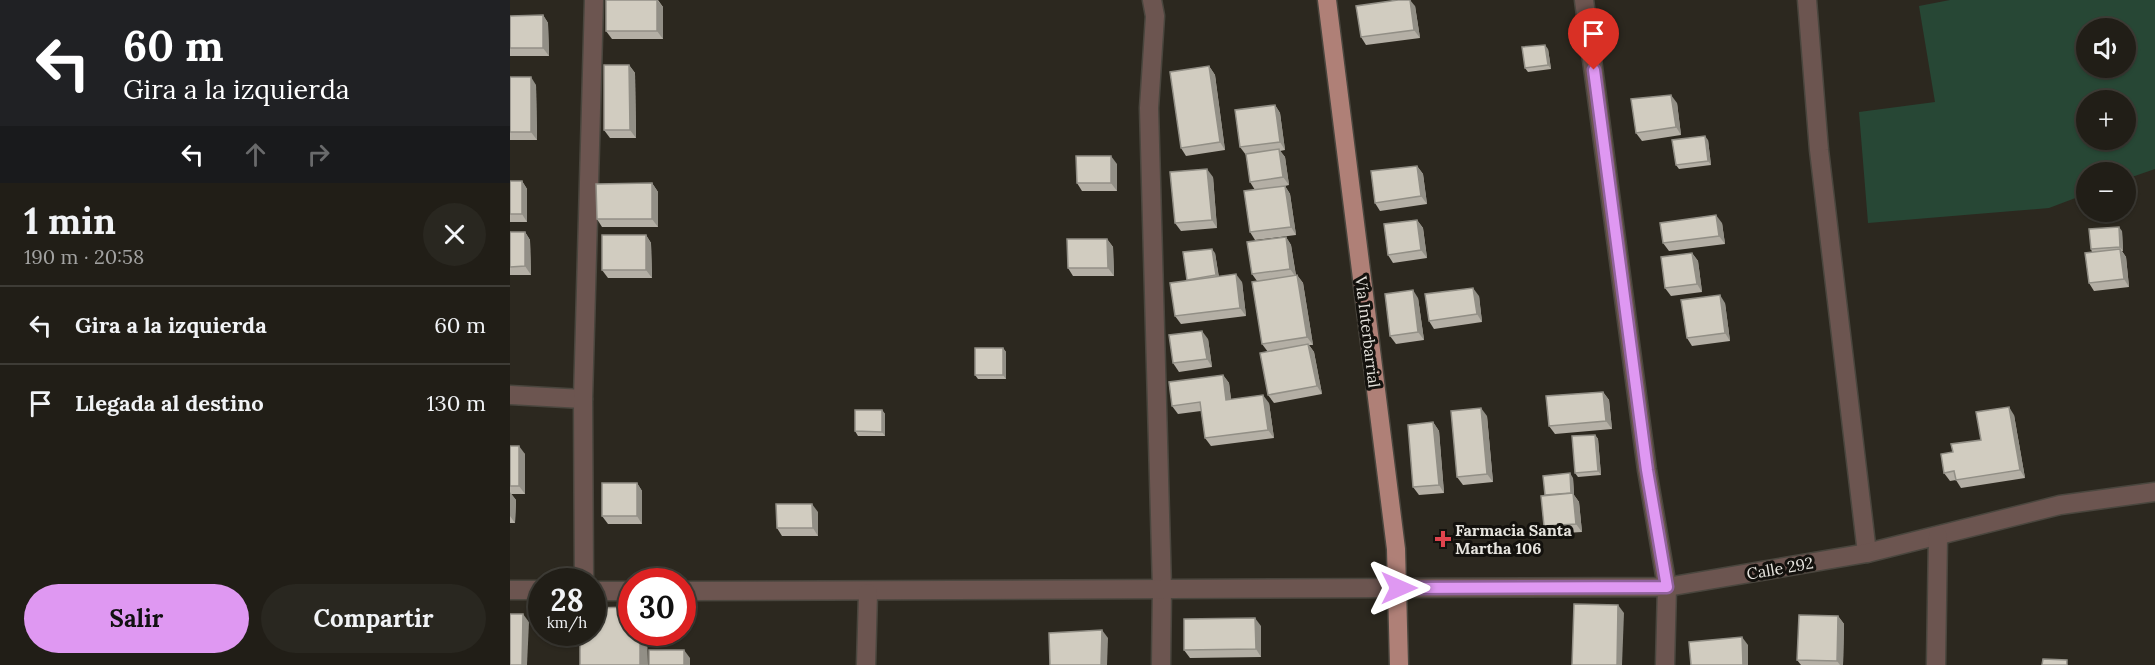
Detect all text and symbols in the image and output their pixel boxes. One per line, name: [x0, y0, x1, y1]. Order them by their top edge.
pin: [1568, 8, 1619, 70]
icon: arrive: [1577, 17, 1610, 50]
map controls: [2076, 18, 2136, 222]
button: sound: [2076, 18, 2136, 78]
text: 60 m: [123, 19, 224, 73]
icon: left: [24, 24, 102, 102]
text: Gira a la izquierda: [123, 72, 350, 106]
button: +: [2076, 90, 2136, 150]
icon: left: [176, 138, 209, 171]
icon: ahead: [239, 138, 272, 171]
icon: right: [302, 138, 335, 171]
button: −: [2076, 162, 2136, 222]
text: 1 min: [24, 198, 116, 244]
button: close: [423, 203, 486, 266]
text: 190 m · 20:58: [24, 244, 144, 269]
street label: Vía Interbarrial: [1351, 274, 1385, 389]
icon: left: [24, 309, 57, 342]
text: Gira a la izquierda: [75, 311, 267, 339]
text: 60 m: [434, 311, 486, 339]
icon: arrive: [24, 387, 57, 420]
text: Llegada al destino: [75, 389, 264, 417]
text: 130 m: [427, 389, 486, 417]
place label: Farmacia Santa Martha 106: [1455, 520, 1572, 558]
marker: Farmacia Santa Martha 106: [1436, 532, 1450, 546]
street label: Calle 292: [1745, 552, 1815, 584]
position arrow: [1367, 556, 1431, 620]
speed limit sign: 30: [618, 568, 696, 646]
text: 28: [550, 581, 584, 619]
button: Salir: [24, 584, 249, 653]
button: Compartir: [261, 584, 486, 653]
text: km/h: [547, 613, 587, 632]

